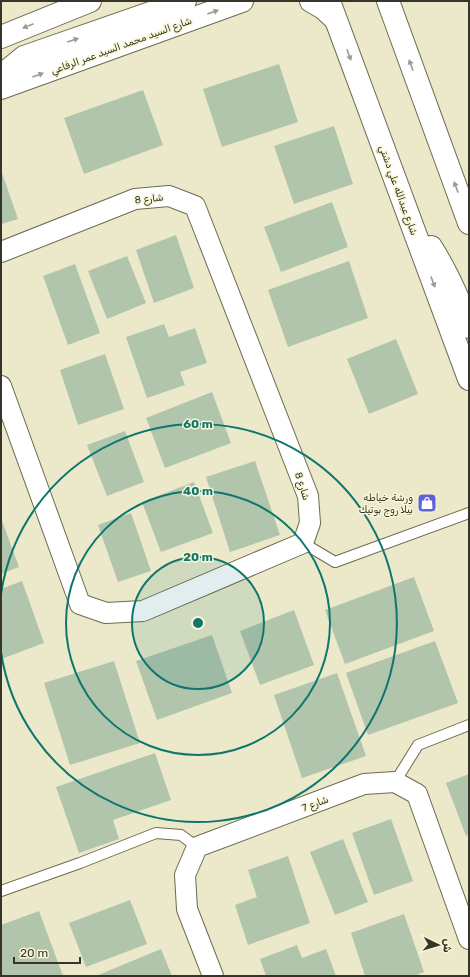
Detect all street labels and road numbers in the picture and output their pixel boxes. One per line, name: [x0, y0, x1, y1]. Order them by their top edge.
street label: شارع السيد محمد السيد عمر الرفاعي: [49, 15, 194, 79]
street label: شارع عبدالله علي دشتي: [374, 144, 420, 238]
street label: شارع 8: [134, 192, 164, 207]
street label: شارع 8: [291, 471, 312, 502]
street label: شارع 7: [300, 793, 331, 815]

